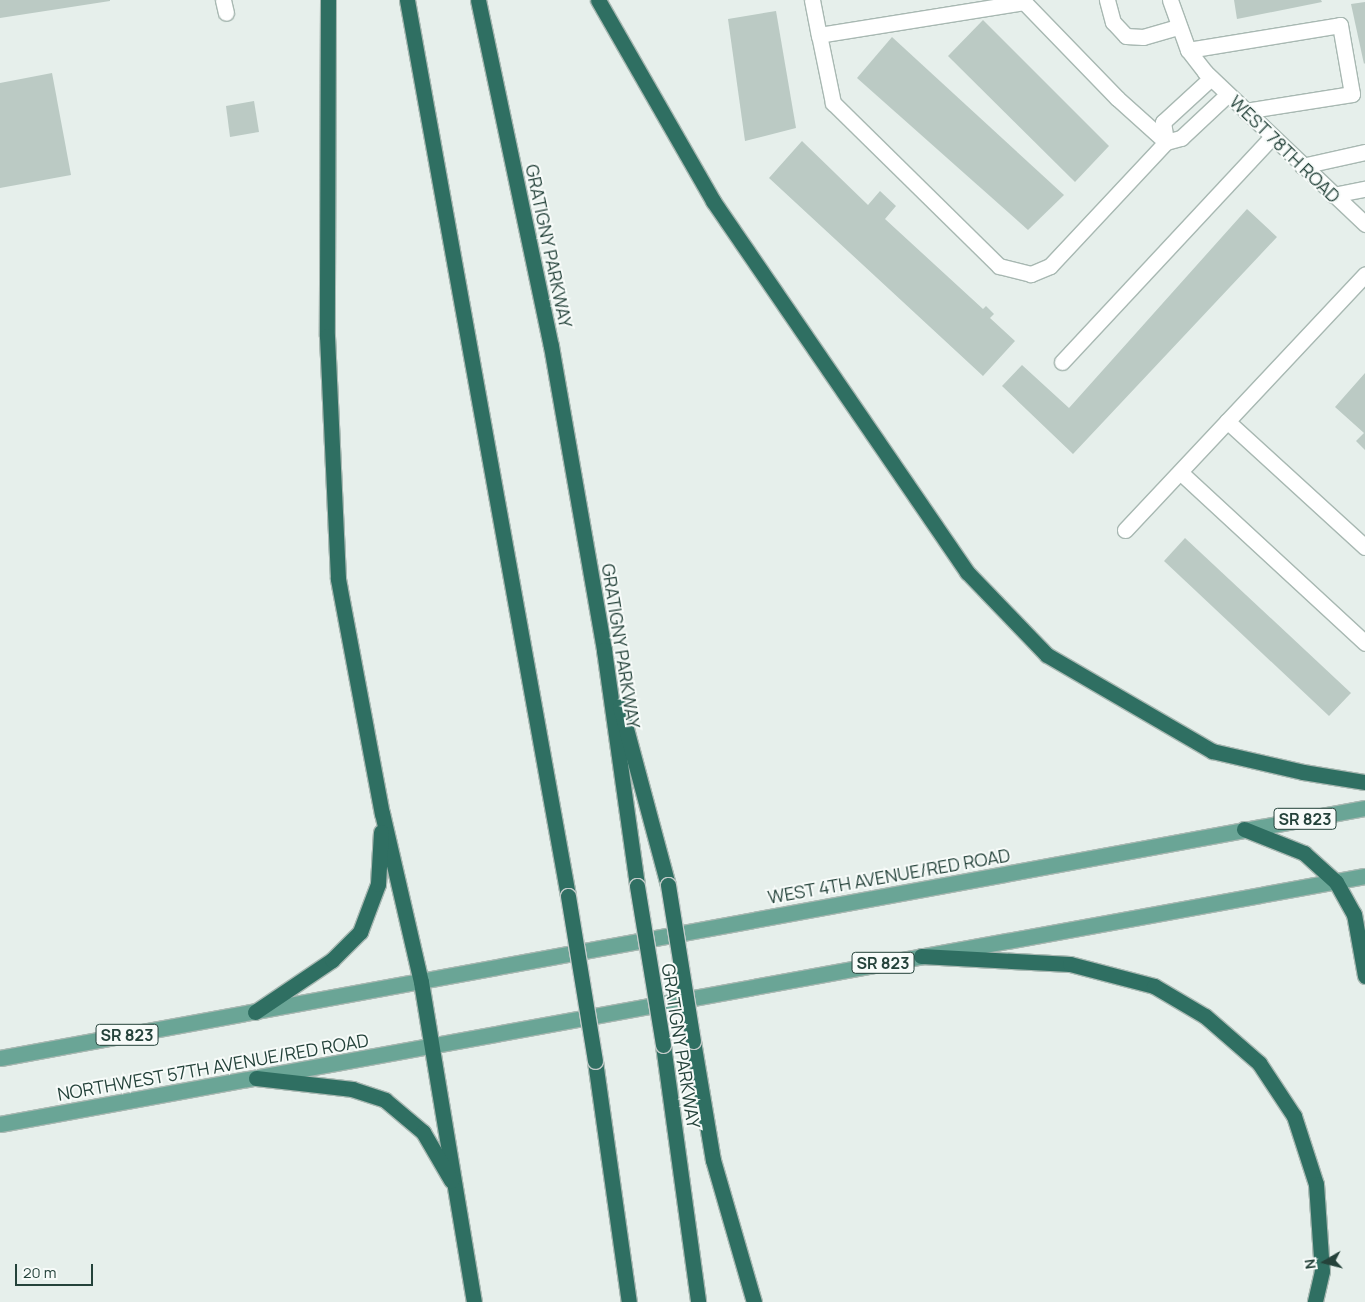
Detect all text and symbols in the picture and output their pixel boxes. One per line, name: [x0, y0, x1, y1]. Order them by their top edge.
street label: WEST 78TH ROAD: [1225, 91, 1345, 207]
street label: GRATIGNY PARKWAY: [521, 162, 577, 330]
street label: GRATIGNY PARKWAY: [597, 562, 645, 730]
road number: SR 823: [1272, 806, 1338, 832]
street label: WEST 4TH AVENUE/RED ROAD: [766, 844, 1012, 908]
road number: SR 823: [850, 950, 916, 976]
street label: GRATIGNY PARKWAY: [657, 962, 705, 1130]
road number: SR 823: [94, 1022, 160, 1048]
street label: NORTHWEST 57TH AVENUE/RED ROAD: [55, 1029, 371, 1105]
north arrow: [1300, 1237, 1350, 1287]
scale bar: [18, 1254, 95, 1286]
text: N: [1300, 1258, 1320, 1270]
text: 20 m: [23, 1262, 56, 1283]

